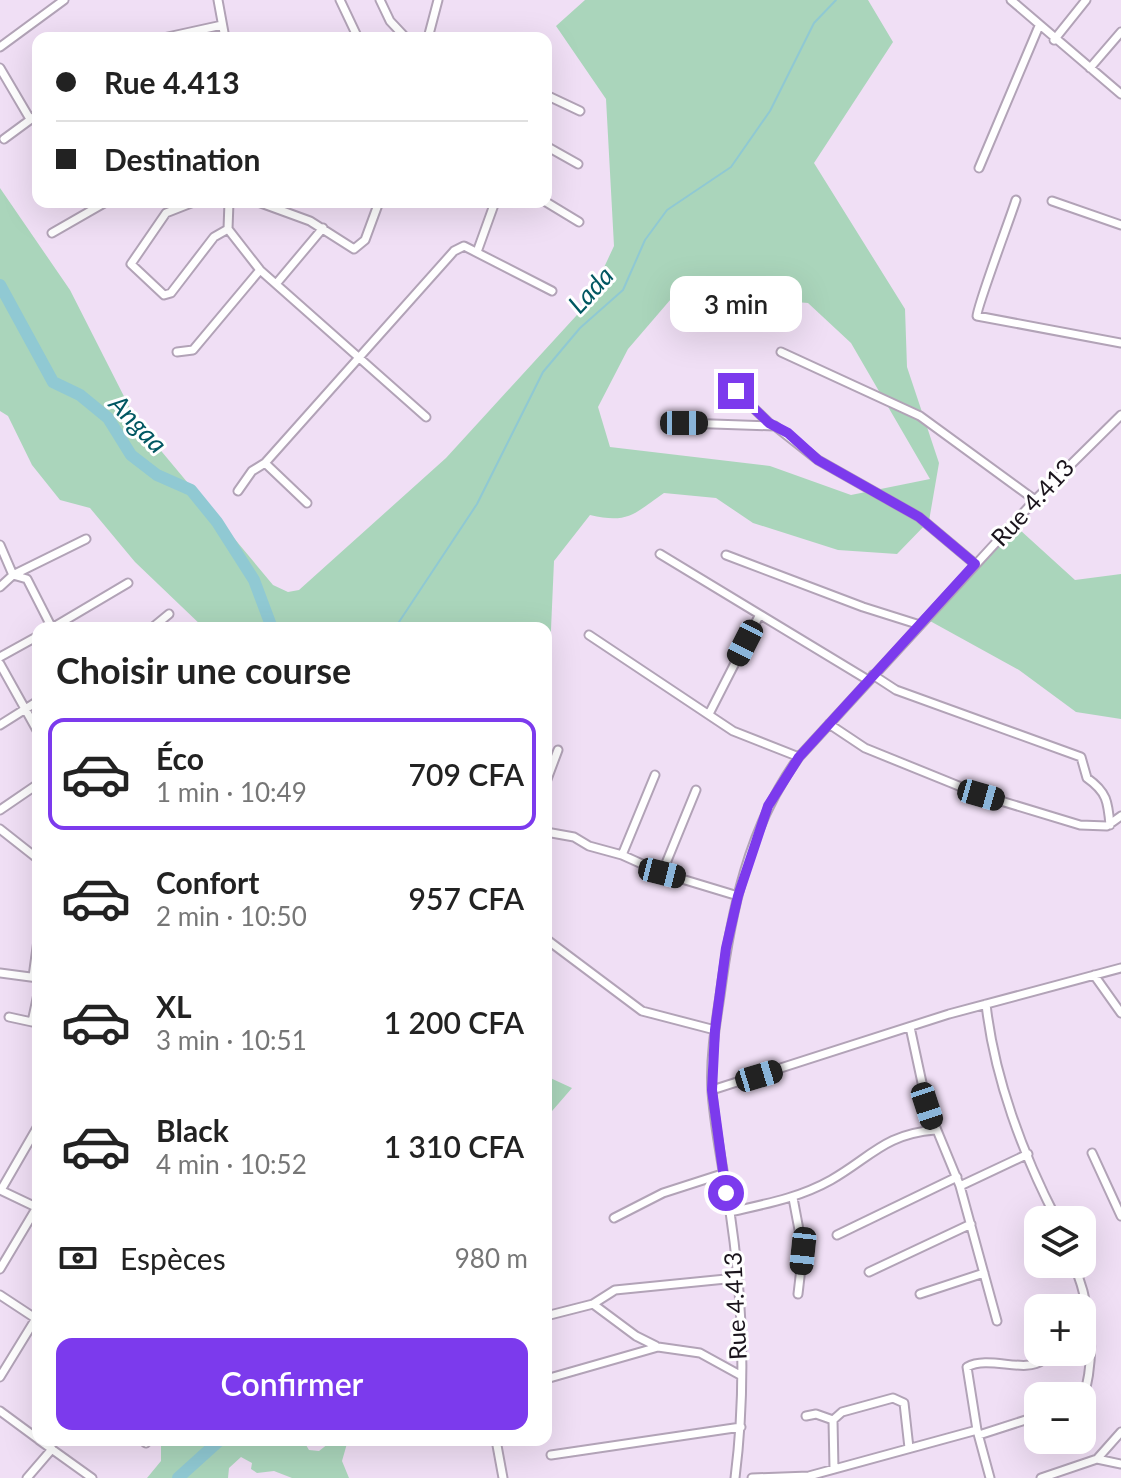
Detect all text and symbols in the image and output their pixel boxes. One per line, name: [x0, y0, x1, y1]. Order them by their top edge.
text: Rue 4.413: [104, 64, 240, 100]
text: Destination: [104, 141, 261, 177]
water label: Lada: [561, 259, 620, 319]
callout: 3 min: [670, 275, 802, 331]
text: 3 min: [704, 288, 768, 320]
route end: [718, 373, 754, 409]
water label: Angaa: [103, 387, 174, 459]
car: [660, 411, 708, 435]
street label: Rue 4.413: [984, 453, 1079, 551]
car: [723, 616, 767, 670]
text: Choisir une course: [56, 648, 351, 692]
icon: car: [60, 738, 132, 810]
text: Éco: [156, 740, 204, 776]
text: 709 CFA: [409, 756, 524, 792]
text: 1 min · 10:49: [156, 776, 307, 808]
car: [955, 777, 1007, 813]
car: [636, 856, 688, 890]
icon: car: [60, 862, 132, 934]
text: Confort: [156, 864, 259, 900]
text: 957 CFA: [409, 880, 524, 916]
text: 2 min · 10:50: [156, 900, 307, 932]
icon: car: [60, 986, 132, 1058]
text: XL: [156, 988, 192, 1024]
text: 1 200 CFA: [384, 1004, 524, 1040]
text: 3 min · 10:51: [156, 1024, 307, 1056]
car: [733, 1058, 785, 1094]
car: [908, 1079, 946, 1133]
icon: car: [60, 1110, 132, 1182]
text: Black: [156, 1112, 229, 1148]
text: 1 310 CFA: [384, 1128, 524, 1164]
text: 4 min · 10:52: [156, 1148, 307, 1180]
route start: [708, 1175, 744, 1211]
map controls: [1024, 1206, 1096, 1454]
button: layers: [1024, 1206, 1096, 1278]
car: [789, 1226, 817, 1276]
icon: cash: [56, 1236, 100, 1280]
text: Espèces: [120, 1240, 226, 1276]
text: 980 m: [455, 1242, 528, 1274]
street label: Rue 4.413: [717, 1251, 752, 1361]
button: +: [1024, 1294, 1096, 1366]
button: Confirmer: [56, 1338, 528, 1430]
button: −: [1024, 1382, 1096, 1454]

